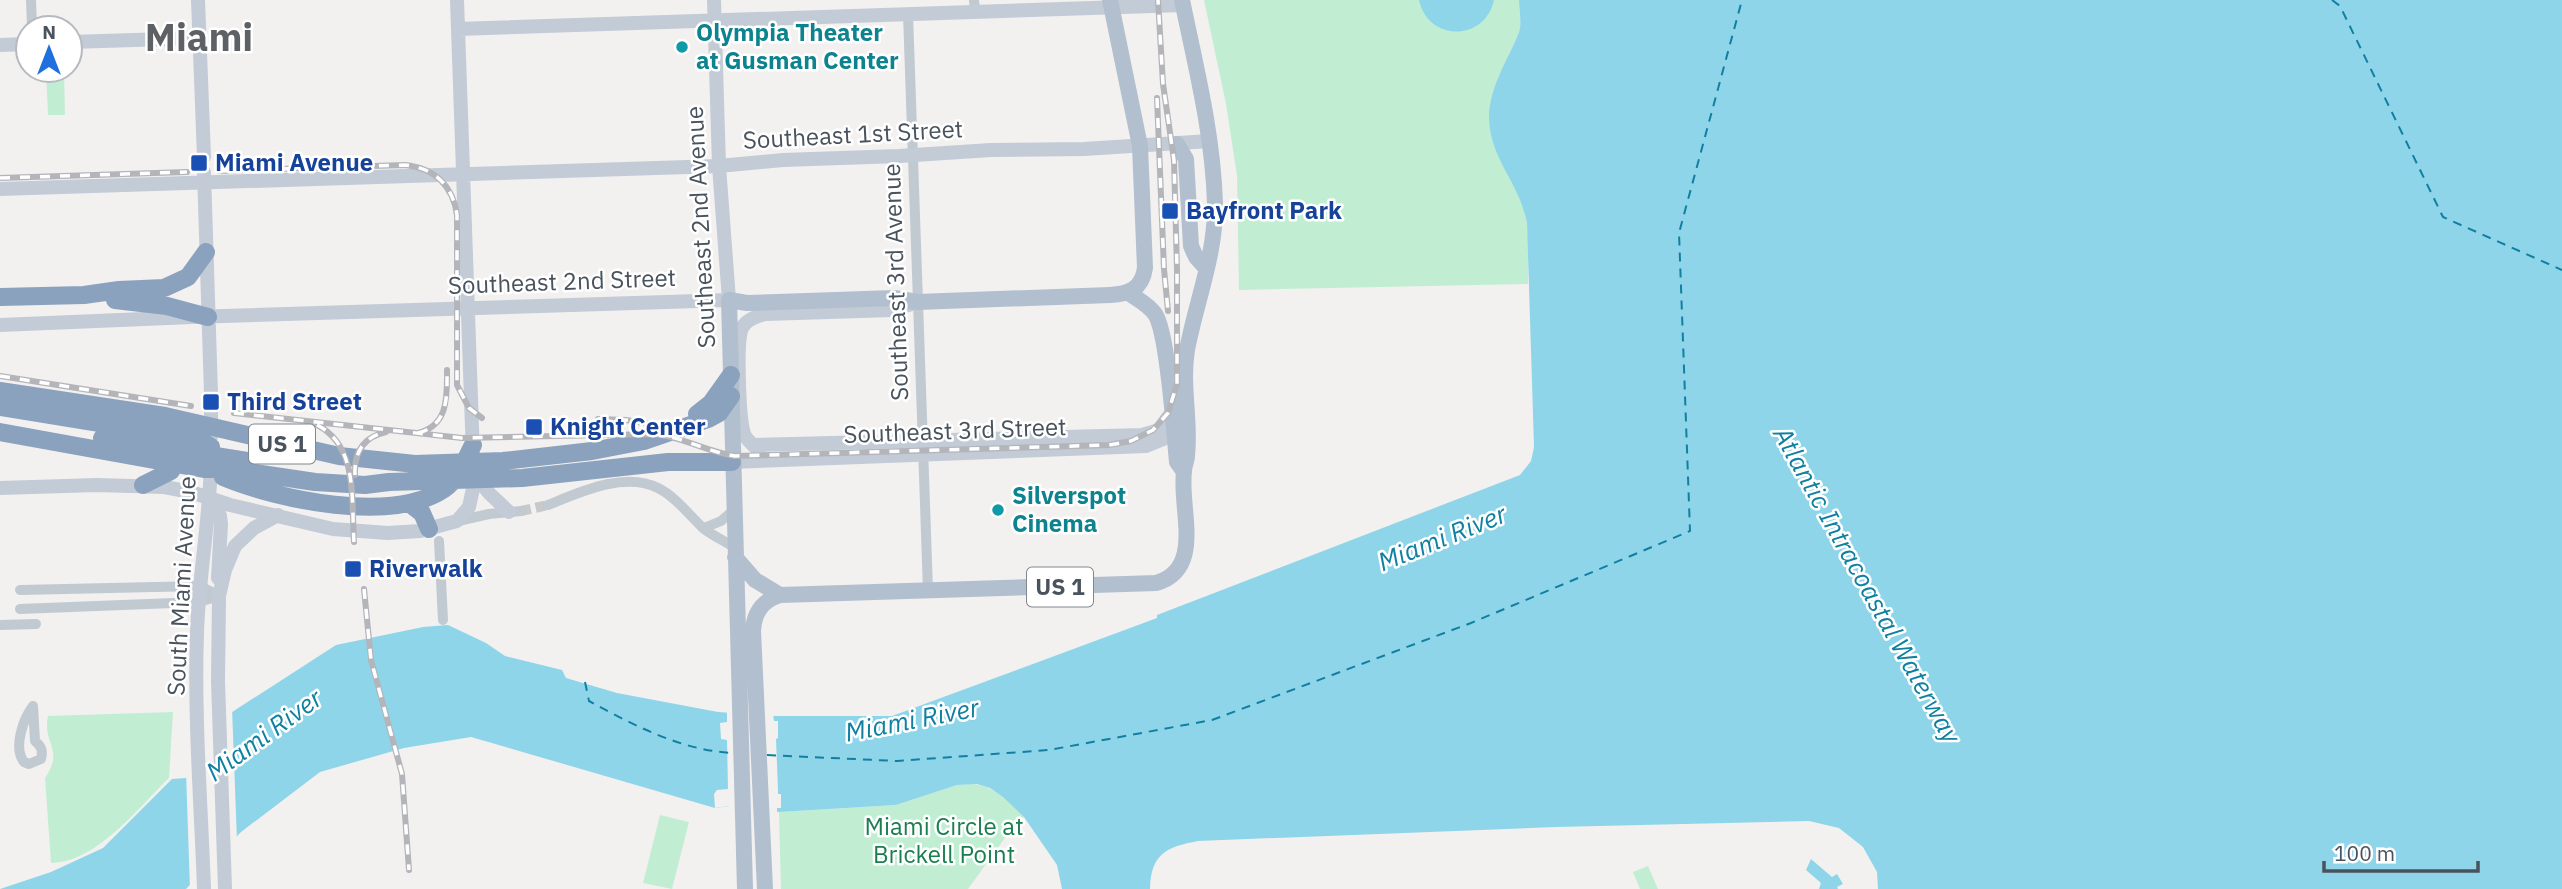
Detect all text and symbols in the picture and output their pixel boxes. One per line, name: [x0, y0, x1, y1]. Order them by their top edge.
district label: Miami: [145, 12, 253, 61]
north arrow: [14, 14, 84, 84]
place label: Olympia Theater at Gusman Center: [696, 16, 899, 76]
text: N: [42, 20, 56, 44]
marker: Olympia Theater at Gusman Center: [674, 39, 690, 55]
street label: Southeast 2nd Avenue: [678, 105, 722, 349]
street label: Southeast 1st Street: [742, 112, 964, 156]
place label: Miami Avenue: [215, 146, 373, 178]
marker: Miami Avenue: [189, 153, 209, 173]
street label: Southeast 3rd Avenue: [875, 163, 915, 401]
place label: Bayfront Park: [1186, 194, 1342, 226]
marker: Bayfront Park: [1160, 201, 1180, 221]
street label: Southeast 2nd Street: [447, 261, 677, 301]
place label: Third Street: [227, 385, 362, 417]
marker: Third Street: [201, 392, 221, 412]
place label: Knight Center: [550, 410, 706, 442]
street label: Southeast 3rd Street: [843, 410, 1067, 450]
marker: Knight Center: [524, 417, 544, 437]
water label: Atlantic Intracoastal Waterway: [1766, 419, 1970, 750]
road number: US 1: [249, 424, 315, 464]
street label: South Miami Avenue: [159, 475, 203, 697]
place label: Silverspot Cinema: [1012, 479, 1126, 539]
water label: Miami River: [1372, 495, 1512, 578]
marker: Silverspot Cinema: [990, 502, 1006, 518]
place label: Riverwalk: [369, 552, 483, 584]
marker: Riverwalk: [343, 559, 363, 579]
road number: US 1: [1027, 568, 1093, 607]
water label: Miami River: [199, 680, 330, 788]
water label: Miami River: [842, 689, 983, 749]
park label: Miami Circle at Brickell Point: [864, 810, 1024, 870]
scale bar: [2324, 830, 2478, 874]
text: 100 m: [2334, 839, 2395, 867]

